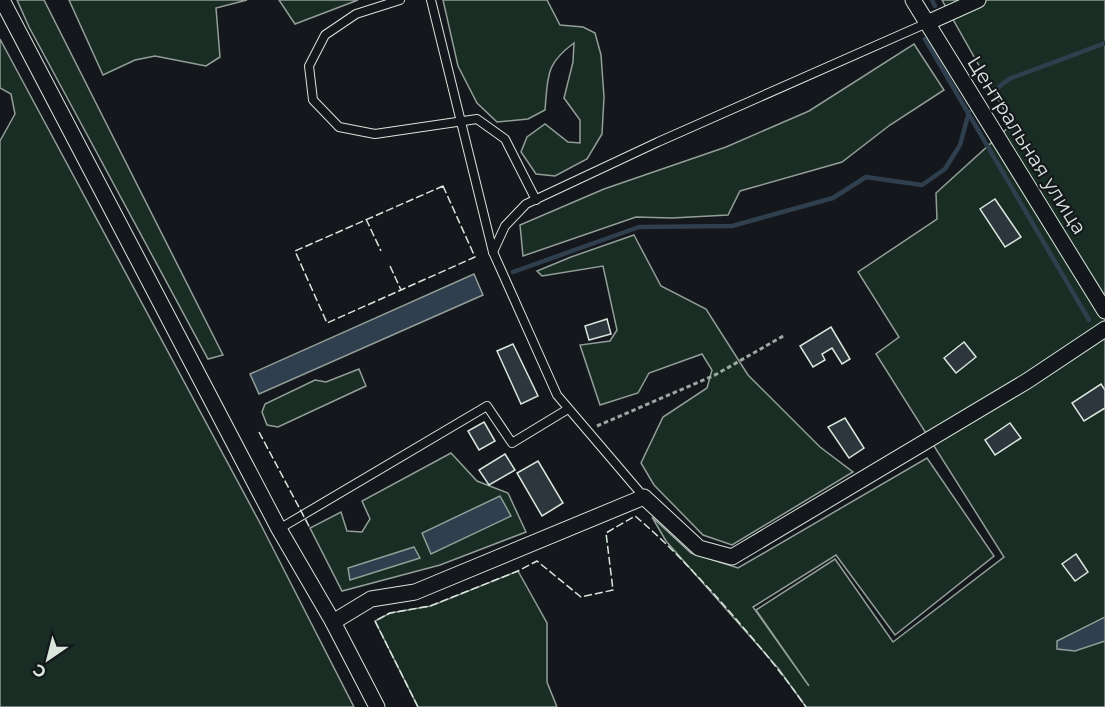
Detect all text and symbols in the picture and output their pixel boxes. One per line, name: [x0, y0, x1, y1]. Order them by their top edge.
street label: Центральная улица: [962, 51, 1092, 239]
north arrow: [18, 629, 78, 689]
text: С: [29, 660, 50, 682]

